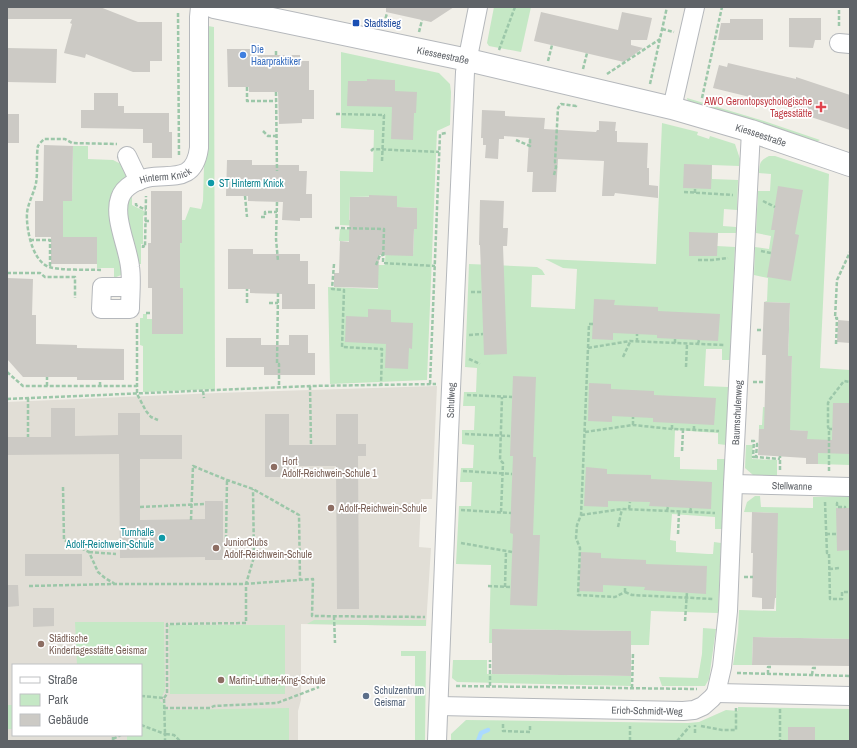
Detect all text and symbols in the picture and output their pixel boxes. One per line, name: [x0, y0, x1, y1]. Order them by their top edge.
place label: Stadtstieg: [364, 17, 401, 30]
marker: Stadtstieg: [351, 18, 361, 28]
place label: Die Haarpraktiker: [251, 43, 301, 68]
street label: Kiesseestraße: [416, 43, 471, 67]
marker: Die Haarpraktiker: [238, 50, 248, 60]
place label: AWO Gerontopsychologische Tagesstätte: [703, 95, 812, 120]
marker: AWO Gerontopsychologische Tagesstätte: [815, 101, 827, 113]
street label: Kiesseestraße: [734, 120, 789, 149]
street label: Hinterm Knick: [138, 164, 195, 186]
place label: ST Hinterm Knick: [219, 177, 284, 190]
marker: ST Hinterm Knick: [206, 178, 216, 188]
street label: Baumschulenweg: [729, 379, 745, 445]
street label: Schulweg: [443, 382, 458, 418]
place label: Hort Adolf-Reichwein-Schule 1: [281, 455, 377, 480]
marker: Hort Adolf-Reichwein-Schule 1: [269, 462, 279, 472]
street label: Stellwanne: [772, 478, 813, 493]
place label: Adolf-Reichwein-Schule: [338, 502, 427, 515]
marker: Adolf-Reichwein-Schule: [326, 503, 336, 513]
place label: Turnhalle Adolf-Reichwein-Schule: [65, 526, 154, 551]
marker: Turnhalle Adolf-Reichwein-Schule: [157, 533, 167, 543]
place label: JuniorClubs Adolf-Reichwein-Schule: [223, 536, 312, 561]
marker: JuniorClubs Adolf-Reichwein-Schule: [211, 543, 221, 553]
place label: Städtische Kindertagesstätte Geismar: [49, 632, 147, 657]
marker: Städtische Kindertagesstätte Geismar: [36, 639, 46, 649]
legend: [12, 664, 142, 736]
text: Straße: [48, 672, 78, 688]
place label: Martin-Luther-King-Schule: [229, 674, 326, 687]
marker: Martin-Luther-King-Schule: [216, 675, 226, 685]
place label: Schulzentrum Geismar: [374, 684, 424, 709]
marker: Schulzentrum Geismar: [361, 691, 371, 701]
text: Park: [48, 692, 68, 708]
street label: Erich-Schmidt-Weg: [611, 703, 683, 718]
text: Gebäude: [48, 712, 89, 728]

